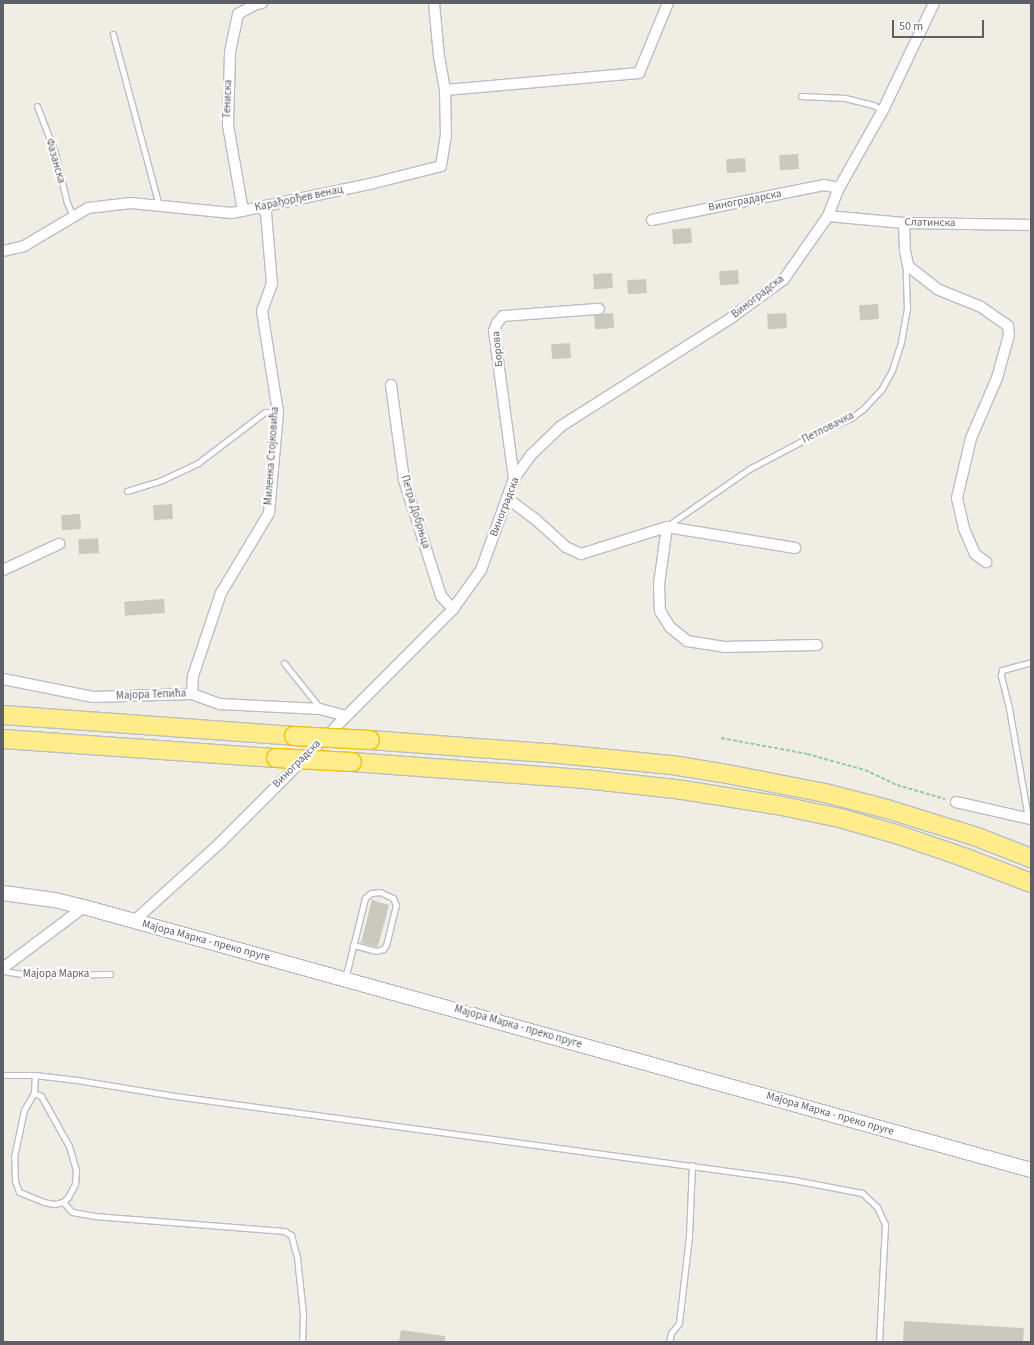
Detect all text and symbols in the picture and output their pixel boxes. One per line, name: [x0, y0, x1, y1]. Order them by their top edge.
scale bar: [894, 12, 986, 38]
text: 50 m: [899, 18, 923, 35]
street label: Тениска: [221, 79, 235, 119]
street label: Фазанска: [42, 137, 68, 185]
street label: Карађорђев венац: [254, 183, 344, 215]
street label: Виноградарска: [707, 187, 783, 215]
street label: Слатинска: [904, 216, 956, 230]
street label: Виноградска: [729, 273, 787, 321]
street label: Борова: [490, 331, 506, 367]
street label: Миленка Стојковића: [262, 406, 282, 506]
street label: Петловачка: [800, 409, 856, 447]
street label: Петра Добрњца: [398, 474, 432, 550]
street label: Виноградска: [488, 475, 522, 539]
street label: Мајора Тепића: [116, 687, 186, 703]
street label: Виноградска: [270, 737, 324, 791]
street label: Мајора Марка - преко пруге: [140, 918, 272, 964]
street label: Мајора Марка: [23, 967, 89, 981]
street label: Мајора Марка - преко пруге: [453, 1002, 583, 1052]
street label: Мајора Марка - преко пруге: [765, 1089, 895, 1139]

